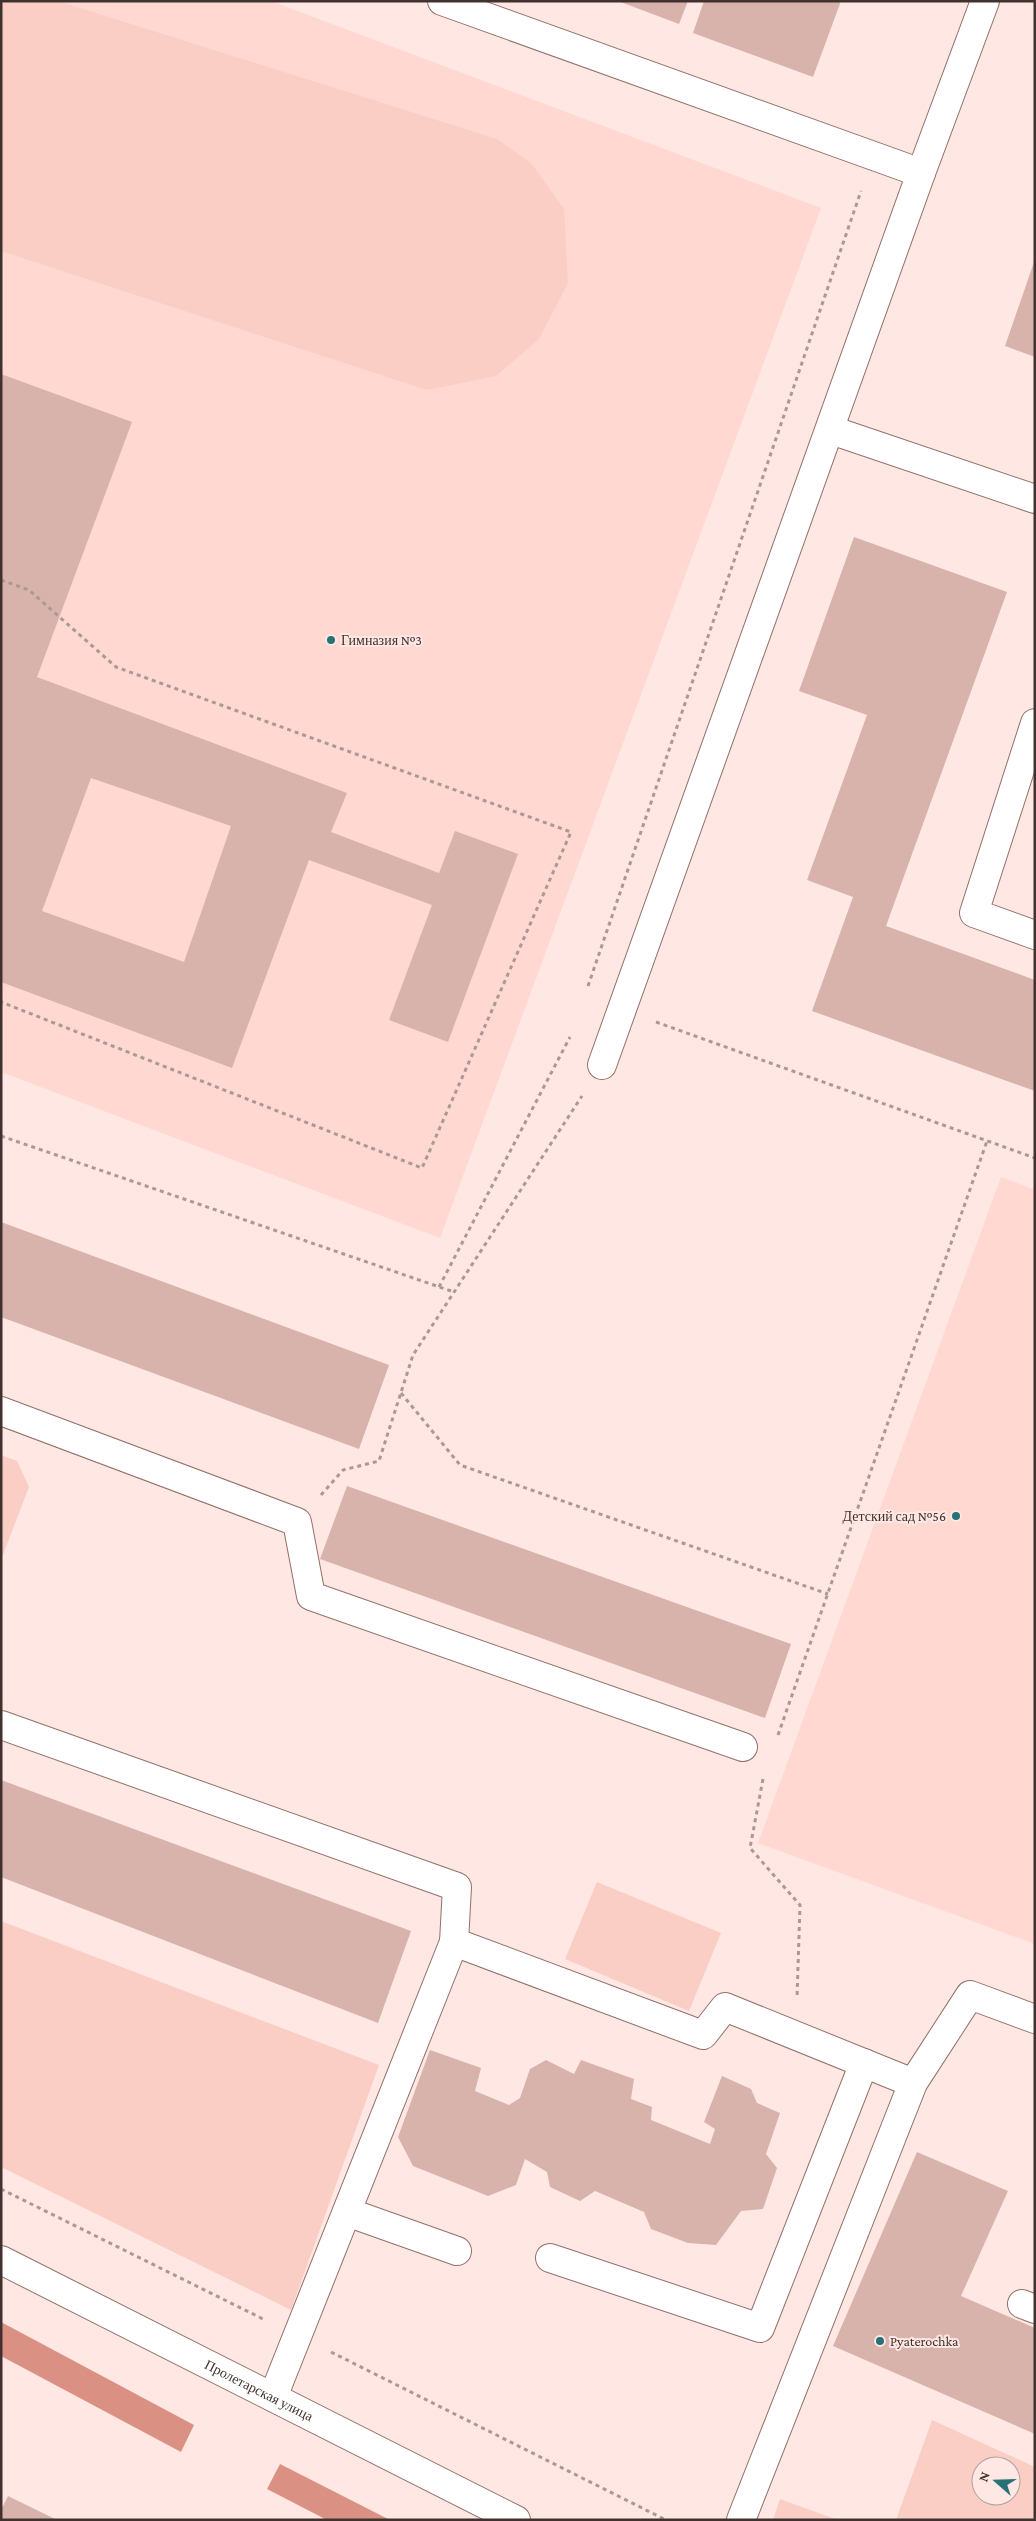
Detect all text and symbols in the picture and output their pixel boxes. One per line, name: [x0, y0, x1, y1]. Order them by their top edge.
place label: Гимназия №3: [341, 632, 422, 648]
marker: Гимназия №3: [325, 634, 337, 646]
place label: Детский сад №56: [843, 1508, 946, 1524]
marker: Детский сад №56: [950, 1510, 962, 1522]
place label: Pyaterochka: [890, 2333, 959, 2349]
marker: Pyaterochka: [874, 2335, 886, 2347]
street label: Пролетарская улица: [202, 2356, 317, 2425]
north arrow: [971, 2456, 1021, 2506]
text: N: [975, 2469, 993, 2484]

